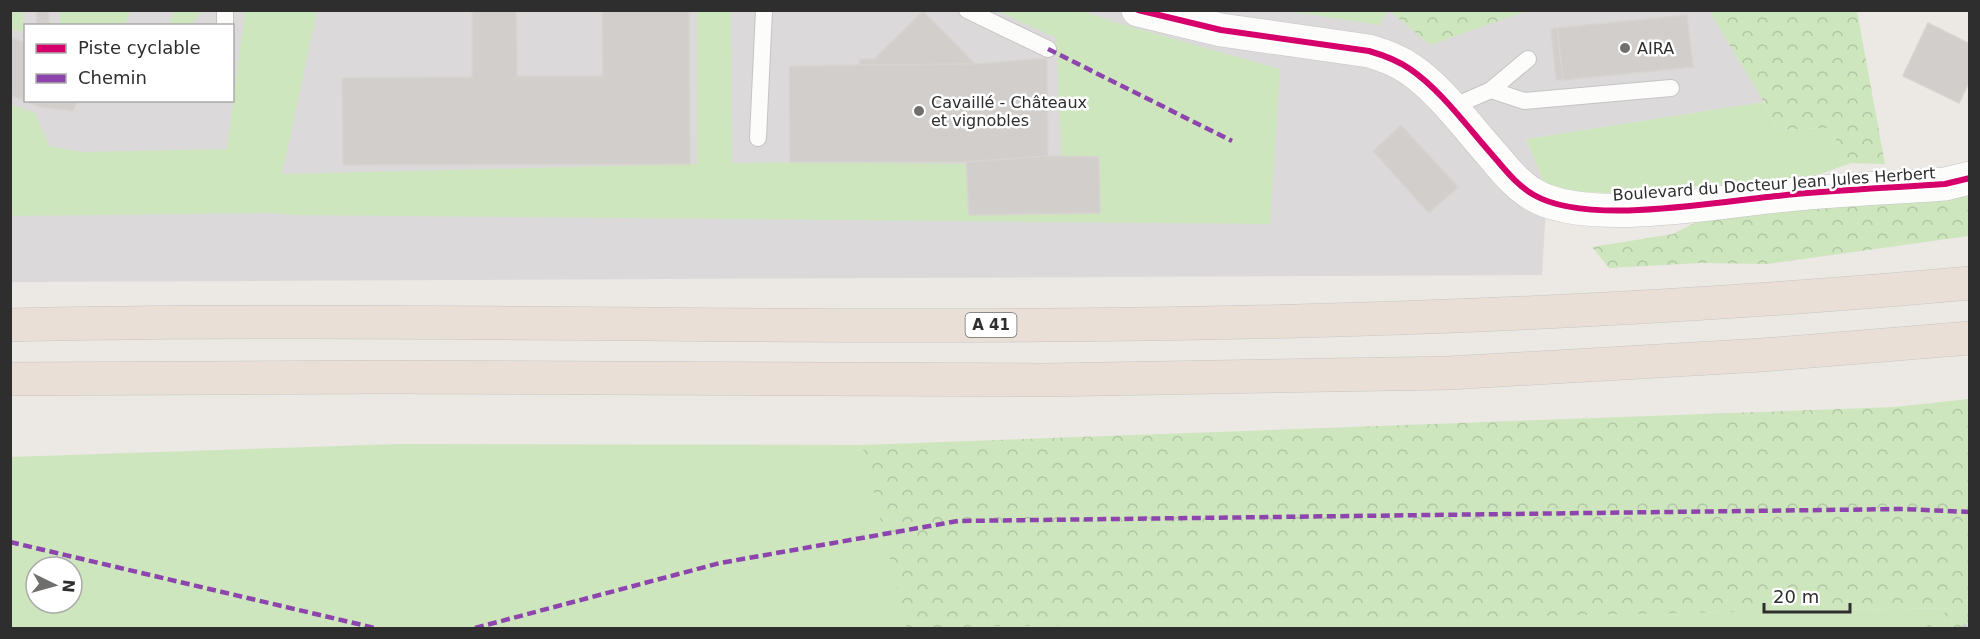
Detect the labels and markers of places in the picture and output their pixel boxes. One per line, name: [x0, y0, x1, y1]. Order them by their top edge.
place label: AIRA: [1637, 39, 1674, 58]
marker: AIRA: [1618, 41, 1632, 55]
place label: Cavaillé - Châteaux et vignobles: [931, 93, 1087, 130]
marker: Cavaillé - Châteaux et vignobles: [912, 104, 926, 118]

